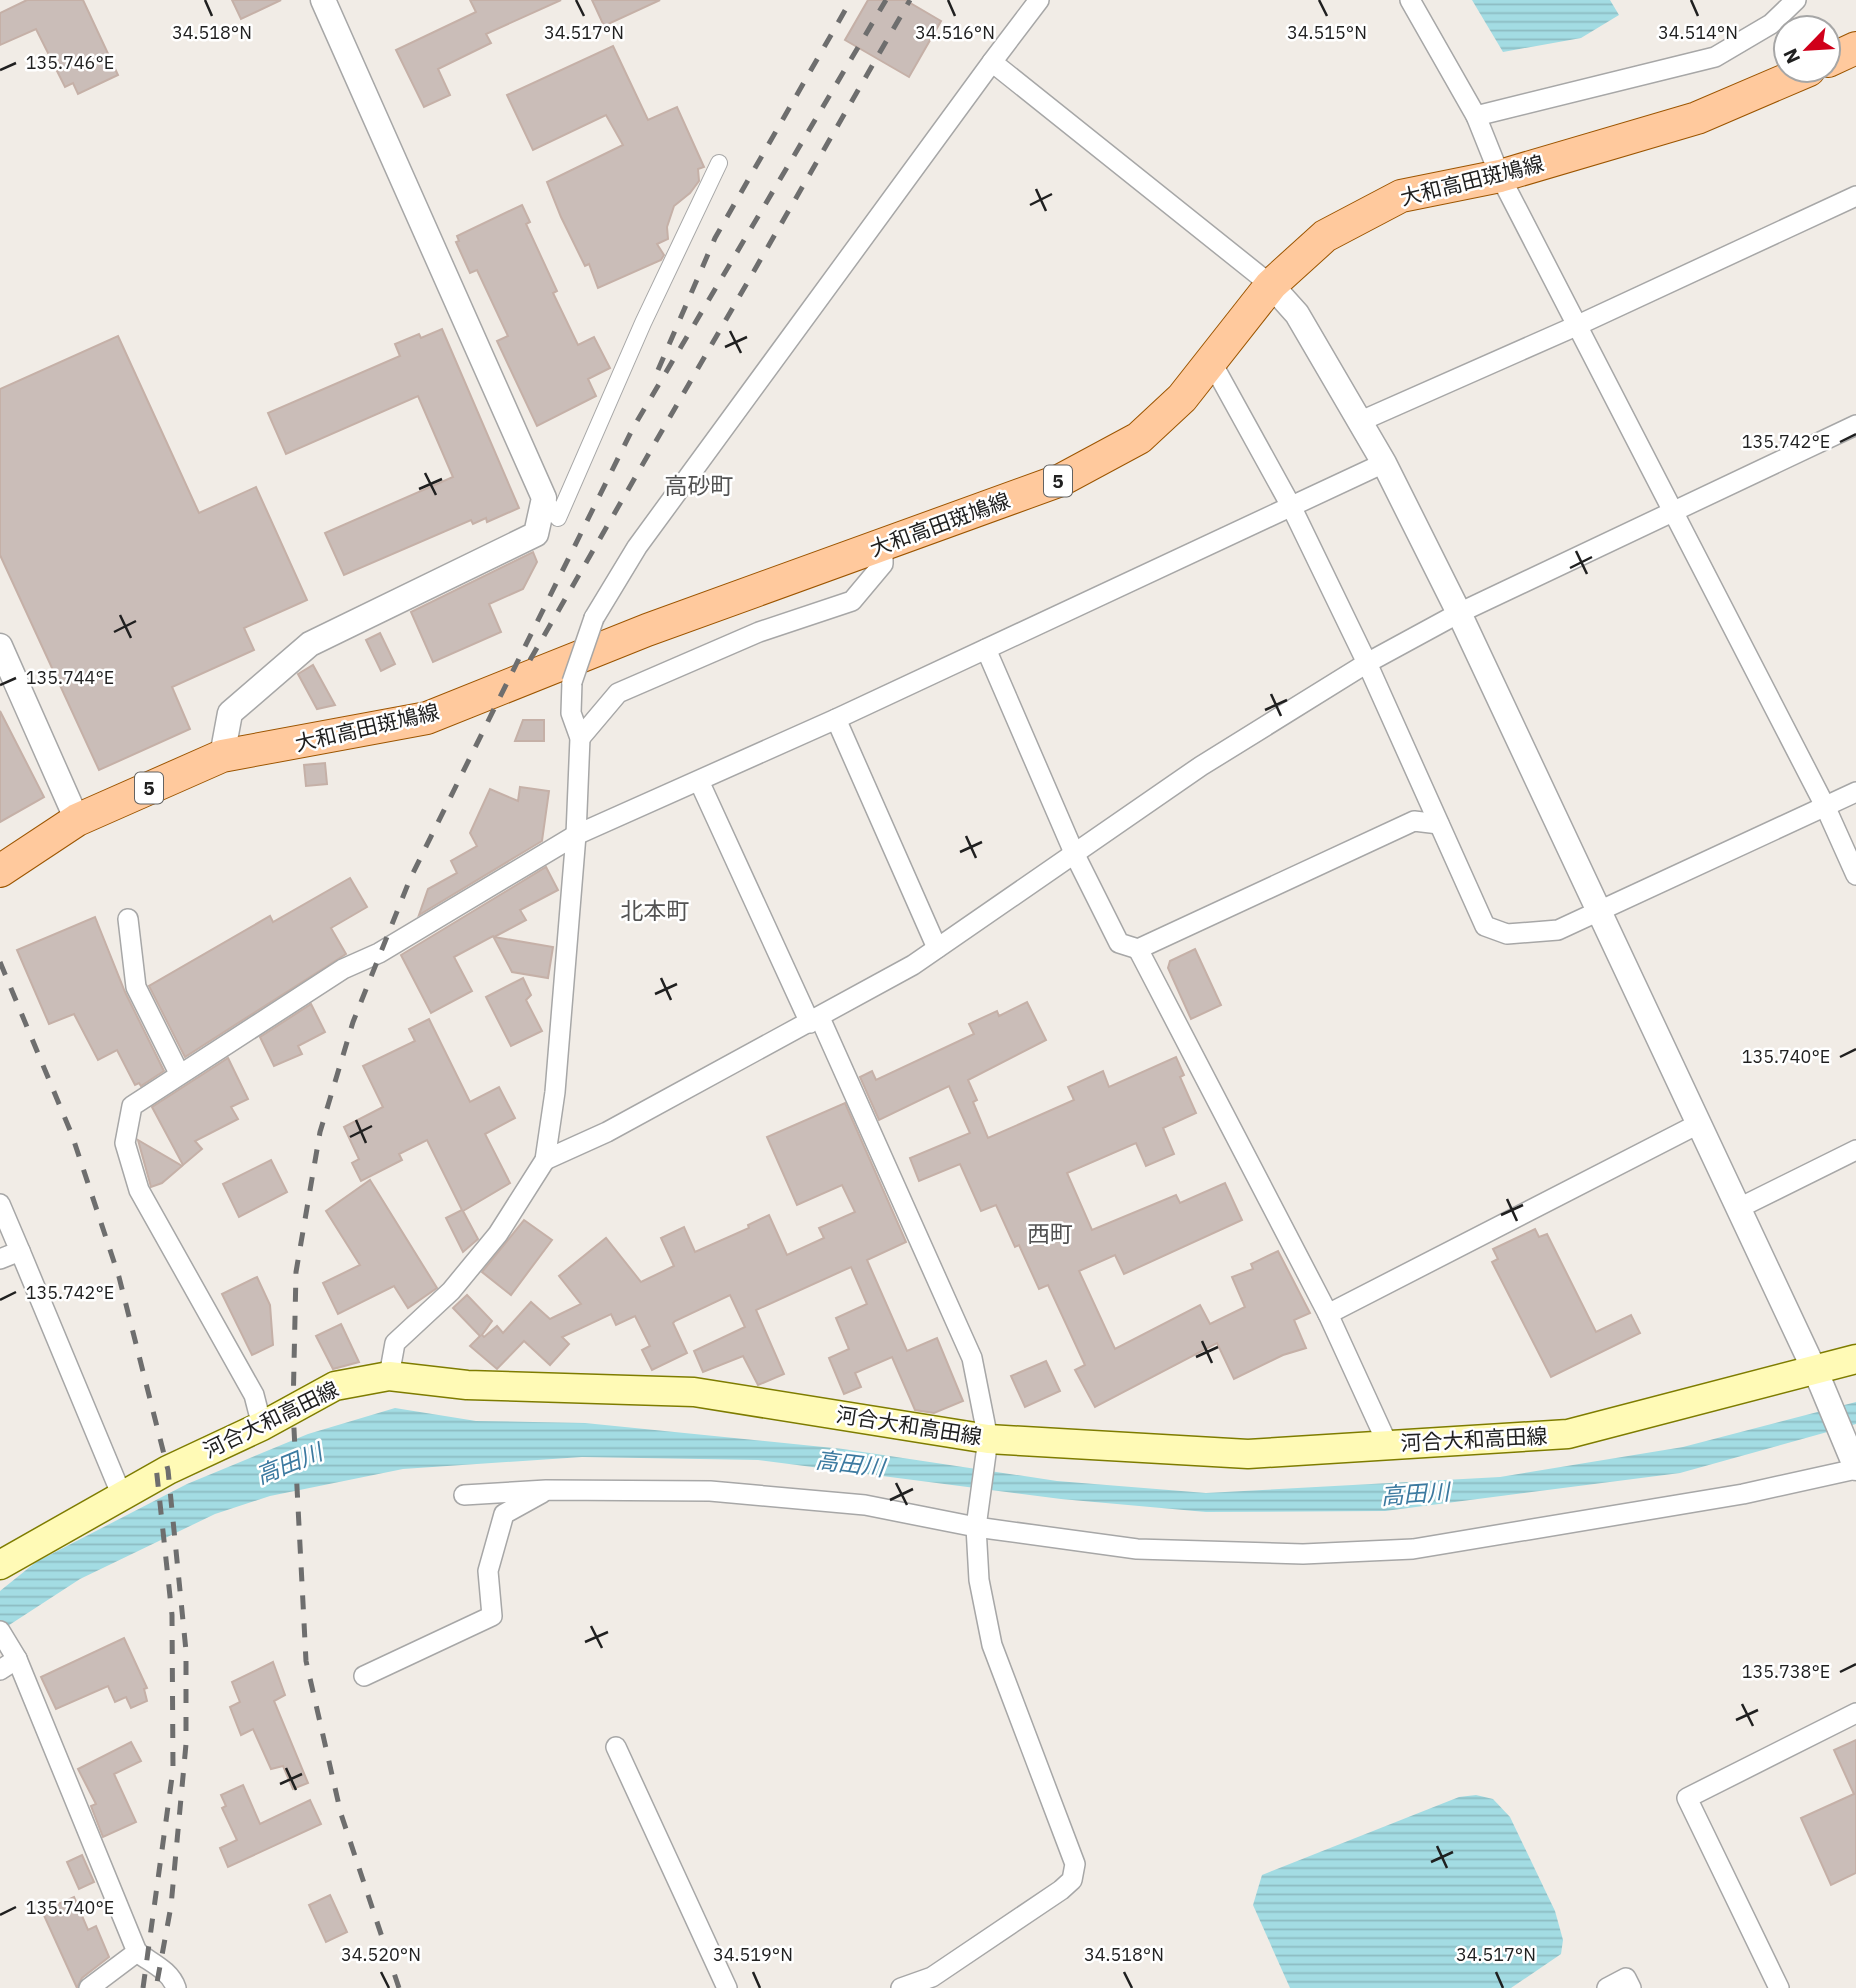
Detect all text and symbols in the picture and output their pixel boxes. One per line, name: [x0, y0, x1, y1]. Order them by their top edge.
north arrow: [1772, 14, 1842, 84]
text: 34.518°N: [172, 21, 252, 44]
text: 34.517°N: [544, 21, 624, 44]
text: 34.516°N: [915, 21, 995, 44]
text: 34.515°N: [1287, 21, 1367, 44]
text: 34.514°N: [1658, 21, 1738, 44]
text: N: [1778, 45, 1805, 67]
text: 135.746°E: [26, 51, 114, 74]
street label: 大和高田斑鳩線: [1397, 149, 1546, 211]
text: 135.742°E: [1742, 430, 1830, 453]
road number: 5: [1044, 466, 1072, 496]
district label: 高砂町: [665, 470, 734, 500]
street label: 大和高田斑鳩線: [866, 486, 1014, 562]
text: 135.744°E: [26, 666, 114, 689]
street label: 大和高田斑鳩線: [292, 697, 442, 757]
road number: 5: [135, 772, 163, 804]
district label: 北本町: [621, 895, 690, 925]
text: 135.740°E: [1742, 1045, 1830, 1068]
district label: 西町: [1027, 1218, 1073, 1248]
text: 135.742°E: [26, 1281, 114, 1304]
street label: 河合大和高田線: [198, 1374, 343, 1464]
street label: 河合大和高田線: [834, 1400, 984, 1450]
street label: 河合大和高田線: [1400, 1421, 1548, 1457]
water label: 高田川: [251, 1435, 329, 1490]
water label: 高田川: [814, 1444, 889, 1482]
water label: 高田川: [1379, 1475, 1453, 1510]
text: 135.738°E: [1742, 1660, 1830, 1683]
text: 135.740°E: [26, 1896, 114, 1919]
text: 34.520°N: [341, 1943, 421, 1966]
text: 34.519°N: [713, 1943, 793, 1966]
text: 34.518°N: [1084, 1943, 1164, 1966]
text: 34.517°N: [1456, 1943, 1536, 1966]

